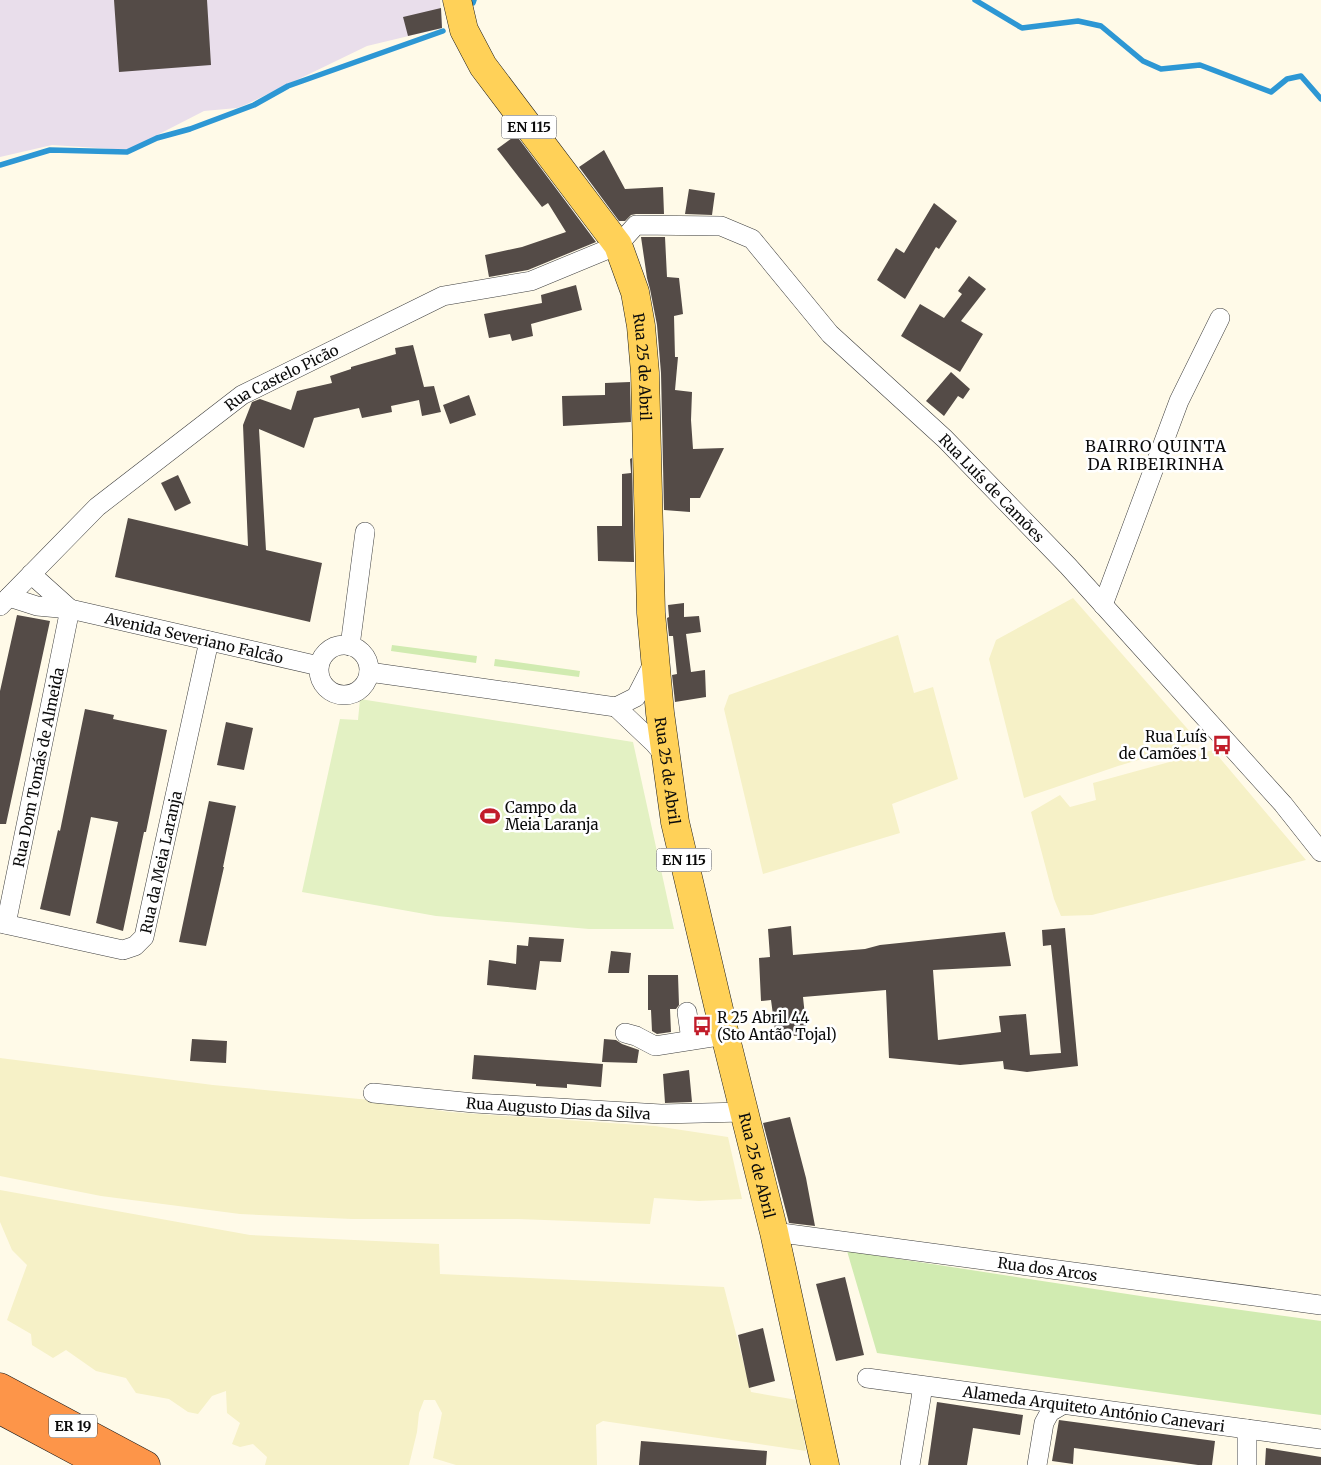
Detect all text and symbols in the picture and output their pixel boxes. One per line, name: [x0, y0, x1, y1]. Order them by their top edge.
road number: EN 115: [502, 115, 556, 138]
street label: Rua 25 de Abril: [629, 311, 656, 421]
street label: Rua Castelo Picão: [221, 340, 342, 415]
street label: Rua Luís de Camões: [935, 429, 1049, 546]
district label: BAIRRO QUINTA DA RIBEIRINHA: [1085, 436, 1227, 474]
street label: Avenida Severiano Falcão: [102, 608, 285, 667]
street label: Rua Dom Tomás de Almeida: [8, 666, 67, 869]
street label: Rua 25 de Abril: [651, 716, 685, 826]
place label: Rua Luís de Camões 1: [1119, 727, 1207, 763]
bus stop icon: Rua Luís de Camões 1: [1211, 734, 1233, 756]
street label: Rua da Meia Laranja: [136, 789, 185, 935]
place label: Campo da Meia Laranja: [505, 798, 599, 834]
sports icon: Campo da Meia Laranja: [479, 805, 501, 827]
road number: EN 115: [656, 848, 712, 872]
place label: R 25 Abril 44 (Sto Antão Tojal): [717, 1008, 837, 1044]
bus stop icon: R 25 Abril 44 (Sto Antão Tojal): [691, 1015, 713, 1037]
street label: Rua Augusto Dias da Silva: [465, 1093, 651, 1123]
street label: Rua 25 de Abril: [735, 1111, 780, 1220]
street label: Rua dos Arcos: [996, 1252, 1099, 1285]
street label: Alameda Arquiteto António Canevari: [961, 1381, 1226, 1436]
road number: ER 19: [49, 1414, 97, 1438]

